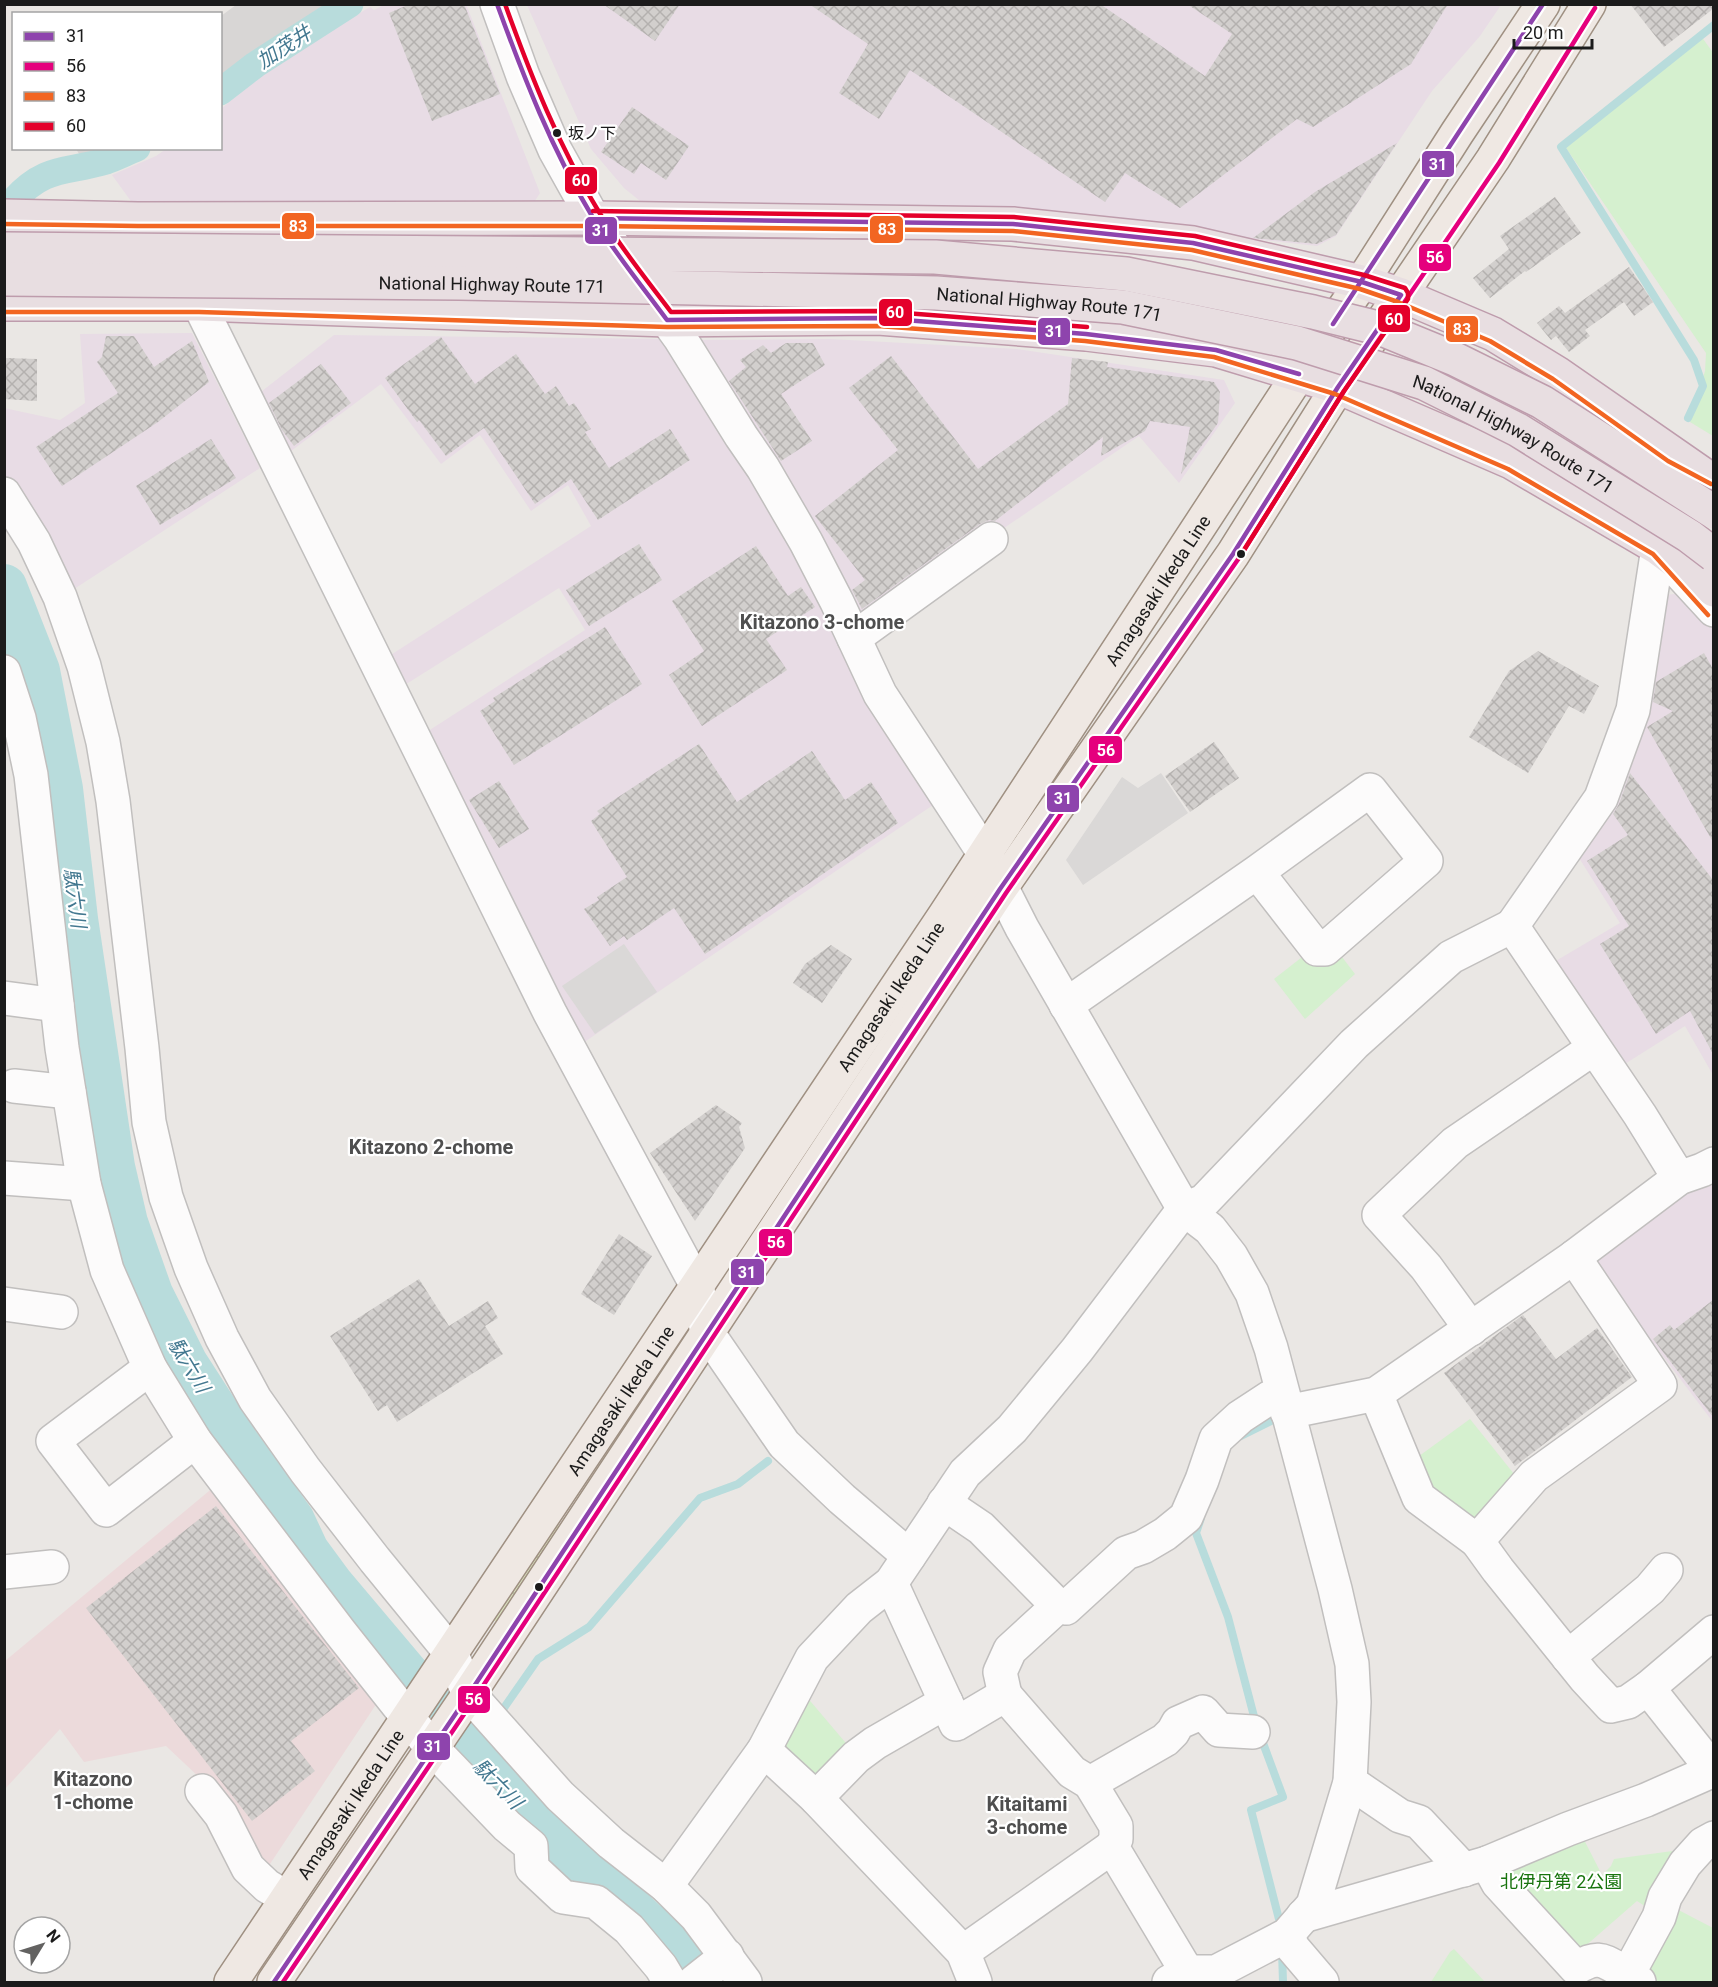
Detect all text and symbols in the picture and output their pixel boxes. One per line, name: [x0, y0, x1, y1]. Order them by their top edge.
legend: [12, 12, 222, 150]
scale bar: [1514, 12, 1592, 50]
water label: 加茂井: [252, 20, 317, 73]
text: 20 m: [1523, 22, 1563, 43]
text: 31: [66, 25, 86, 46]
text: 56: [66, 55, 86, 76]
text: 83: [66, 85, 86, 106]
text: 60: [66, 115, 86, 136]
place label: 坂ノ下: [568, 124, 616, 143]
marker: 坂ノ下: [551, 127, 563, 139]
line badge: 31: [1421, 150, 1455, 178]
text: 31: [1429, 155, 1447, 174]
line badge: 60: [564, 166, 598, 195]
text: 60: [572, 171, 590, 190]
line badge: 83: [281, 212, 315, 240]
line badge: 83: [869, 215, 904, 244]
line badge: 31: [584, 216, 618, 245]
text: 83: [289, 217, 307, 236]
text: 83: [878, 220, 896, 239]
text: 31: [592, 221, 610, 240]
line badge: 56: [1418, 243, 1452, 272]
text: 56: [1426, 248, 1444, 267]
street label: National Highway Route 171: [378, 272, 606, 297]
street label: National Highway Route 171: [936, 283, 1164, 325]
line badge: 60: [878, 298, 913, 327]
text: 60: [886, 303, 904, 322]
line badge: 60: [1377, 304, 1411, 333]
text: 60: [1385, 310, 1403, 329]
line badge: 83: [1445, 315, 1479, 343]
line badge: 31: [1037, 317, 1071, 346]
text: 83: [1453, 320, 1471, 339]
text: 31: [1045, 322, 1063, 341]
street label: National Highway Route 171: [1410, 370, 1618, 497]
street label: Amagasaki Ikeda Line: [1101, 511, 1214, 669]
unlabelled marker: [1235, 548, 1247, 560]
district label: Kitazono 3-chome: [740, 610, 905, 634]
line badge: 56: [1088, 735, 1123, 764]
text: 56: [1097, 741, 1115, 760]
line badge: 31: [1046, 784, 1080, 813]
text: 31: [1054, 789, 1072, 808]
water label: 駄六川: [59, 867, 91, 931]
street label: Amagasaki Ikeda Line: [833, 917, 948, 1075]
district label: Kitazono 2-chome: [349, 1135, 514, 1159]
line badge: 56: [758, 1228, 793, 1257]
text: 56: [767, 1233, 785, 1252]
line badge: 31: [730, 1258, 765, 1286]
text: 31: [738, 1263, 756, 1282]
street label: Amagasaki Ikeda Line: [563, 1321, 678, 1479]
water label: 駄六川: [163, 1333, 216, 1399]
unlabelled marker: [533, 1581, 545, 1593]
line badge: 56: [457, 1685, 491, 1714]
text: 56: [465, 1690, 483, 1709]
street label: Amagasaki Ikeda Line: [292, 1725, 408, 1883]
line badge: 31: [416, 1732, 451, 1761]
text: 31: [424, 1737, 442, 1756]
water label: 駄六川: [469, 1754, 529, 1815]
district label: Kitazono 1-chome: [53, 1767, 133, 1814]
district label: Kitaitami 3-chome: [987, 1792, 1067, 1839]
park label: 北伊丹第 2公園: [1500, 1871, 1622, 1892]
north arrow: [12, 1915, 72, 1975]
text: N: [42, 1926, 64, 1946]

